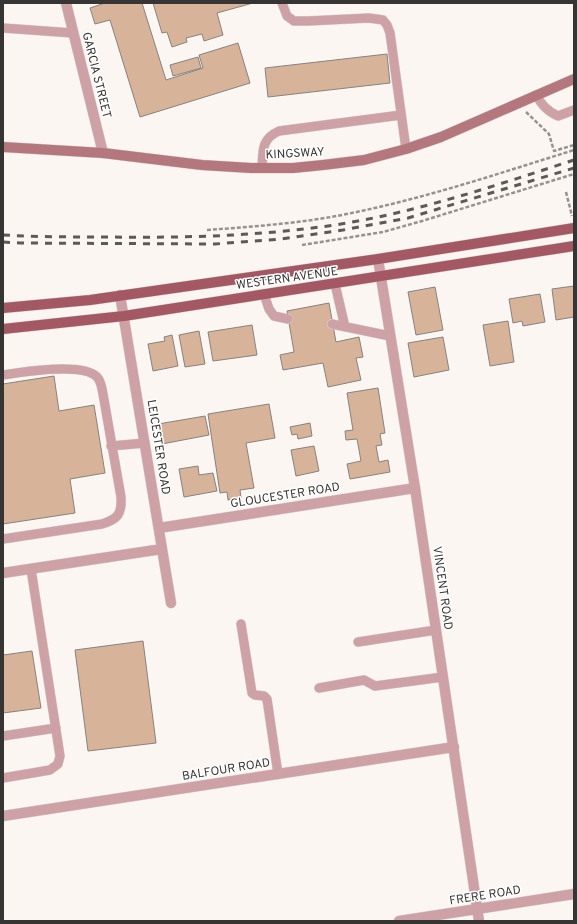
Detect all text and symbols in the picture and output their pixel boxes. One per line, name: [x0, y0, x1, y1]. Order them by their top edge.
street label: GARCIA STREET: [78, 30, 114, 120]
street label: KINGSWAY: [265, 144, 325, 164]
street label: WESTERN AVENUE: [235, 264, 339, 294]
street label: LEICESTER ROAD: [143, 398, 173, 496]
street label: GLOUCESTER ROAD: [229, 479, 341, 513]
street label: VINCENT ROAD: [428, 545, 456, 631]
street label: BALFOUR ROAD: [181, 755, 271, 785]
street label: FRERE ROAD: [448, 882, 522, 910]

